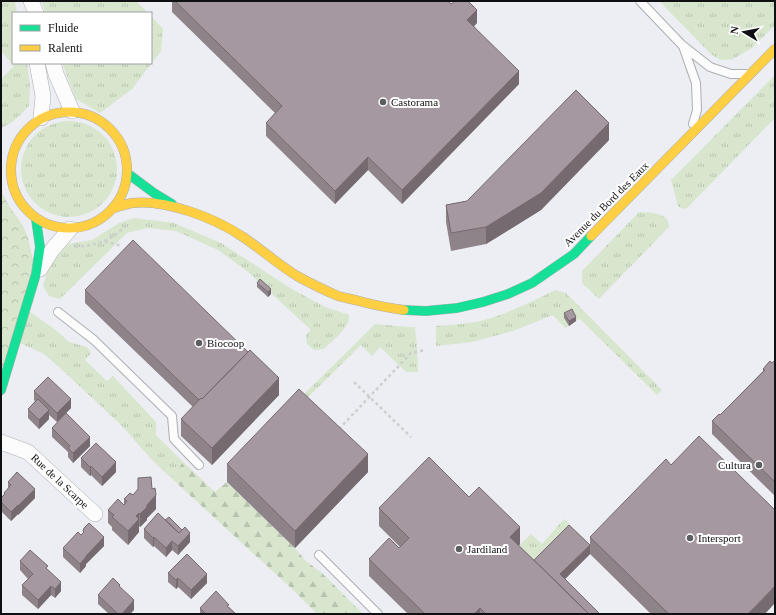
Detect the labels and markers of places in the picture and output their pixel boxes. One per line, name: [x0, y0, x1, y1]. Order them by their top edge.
place label: Castorama: [391, 96, 438, 108]
marker: Castorama: [378, 97, 388, 107]
place label: Biocoop: [207, 337, 245, 349]
marker: Biocoop: [194, 338, 204, 348]
place label: Cultura: [718, 459, 751, 471]
marker: Cultura: [754, 460, 764, 470]
place label: Intersport: [698, 532, 741, 544]
marker: Intersport: [685, 533, 695, 543]
place label: Jardiland: [467, 543, 508, 555]
marker: Jardiland: [454, 544, 464, 554]

